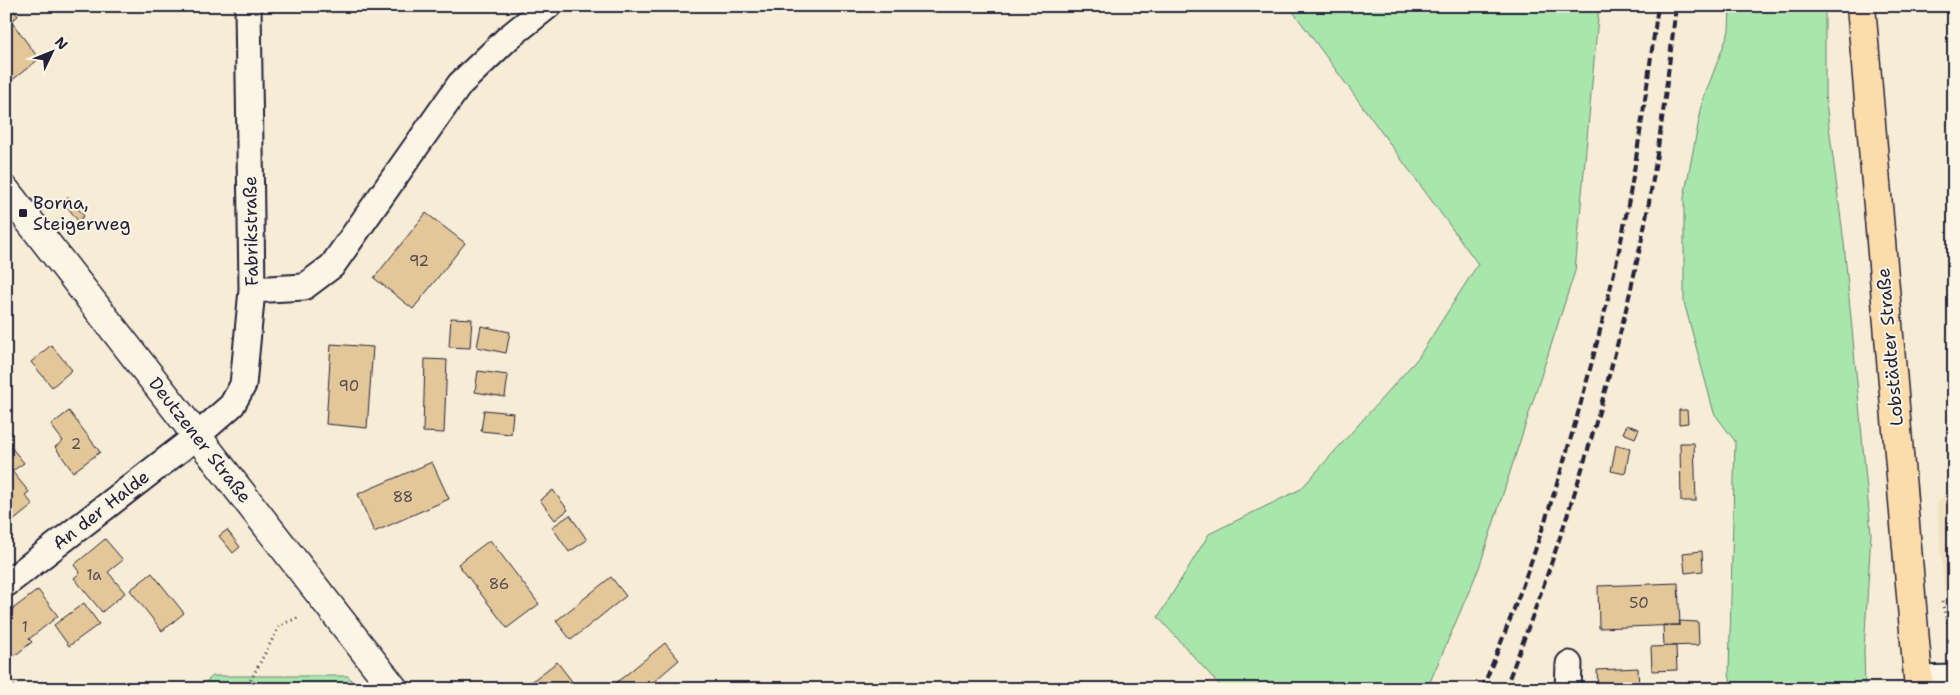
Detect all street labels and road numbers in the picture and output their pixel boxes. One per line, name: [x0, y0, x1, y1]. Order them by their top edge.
street label: Fabrikstraße: [238, 176, 264, 286]
street label: Lobstädter Straße: [1871, 267, 1909, 427]
street label: Deutzener Straße: [143, 372, 257, 508]
street label: An der Halde: [48, 465, 154, 555]

